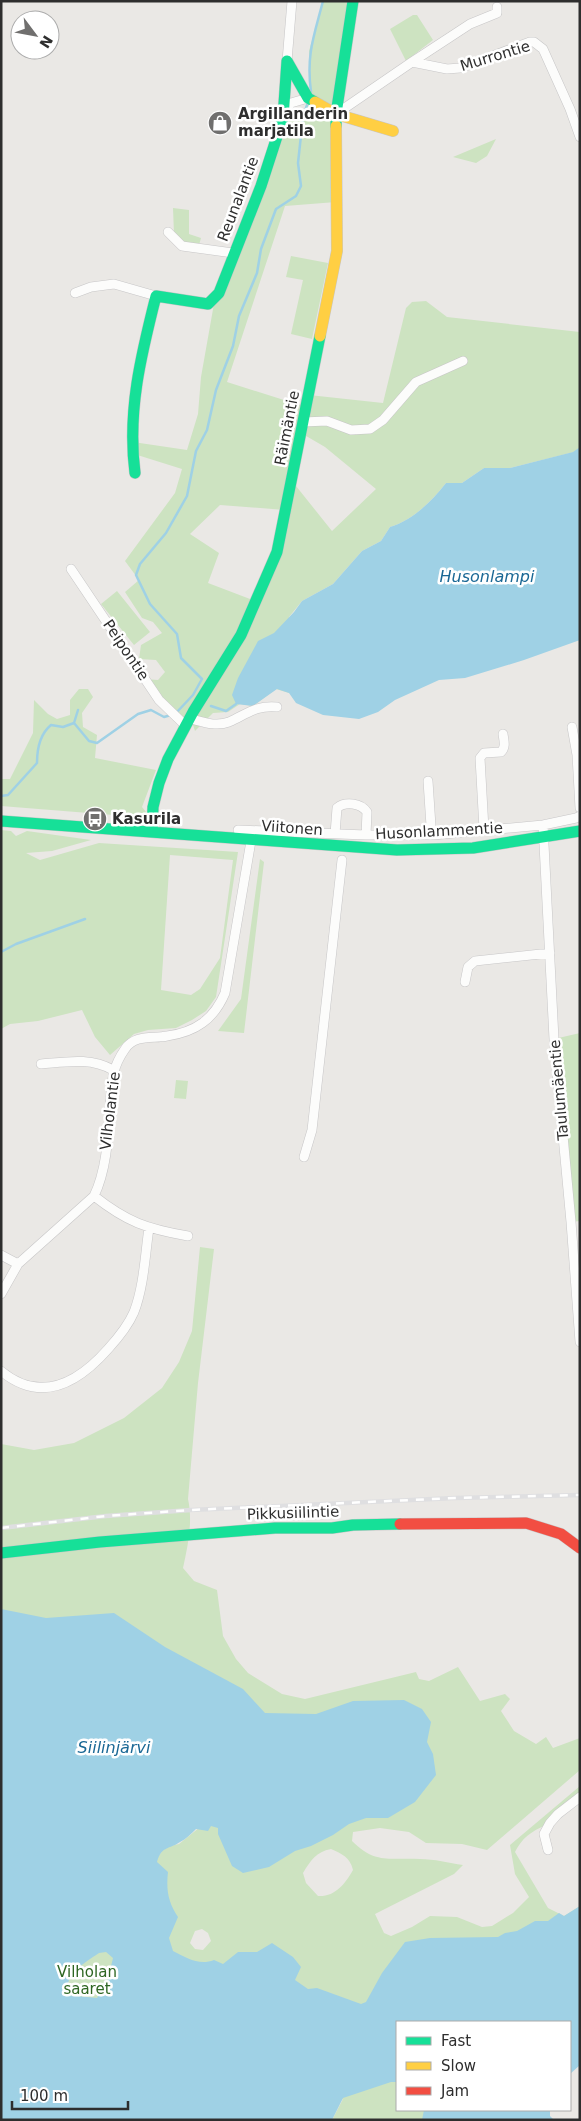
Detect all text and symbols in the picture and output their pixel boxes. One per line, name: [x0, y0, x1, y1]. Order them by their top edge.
north arrow: [10, 10, 60, 60]
text: N: [36, 33, 56, 51]
street label: Murrontie: [458, 37, 532, 75]
place label: Argillanderin marjatila: [238, 105, 348, 140]
shop icon: Argillanderin marjatila: [207, 110, 233, 136]
street label: Reunalantie: [214, 154, 262, 244]
street label: Räimäntie: [271, 389, 303, 467]
water label: Husonlampi: [440, 567, 535, 586]
street label: Peipontie: [99, 616, 153, 684]
bus stop icon: Kasurila: [82, 806, 108, 832]
place label: Kasurila: [112, 810, 181, 828]
street label: Viitonen: [261, 817, 323, 839]
street label: Husonlammentie: [375, 819, 503, 843]
street label: Taulumäentie: [546, 1039, 572, 1142]
street label: Vilholantie: [96, 1071, 124, 1151]
street label: Pikkusiilintie: [246, 1502, 340, 1524]
water label: Siilinjärvi: [78, 1738, 151, 1757]
park label: Vilholan saaret: [57, 1963, 117, 1998]
legend: [396, 2021, 571, 2111]
text: Fast: [441, 2032, 471, 2050]
text: Slow: [441, 2057, 476, 2075]
scale bar: [12, 2078, 129, 2110]
text: Jam: [440, 2082, 469, 2100]
text: 100 m: [20, 2087, 68, 2105]

